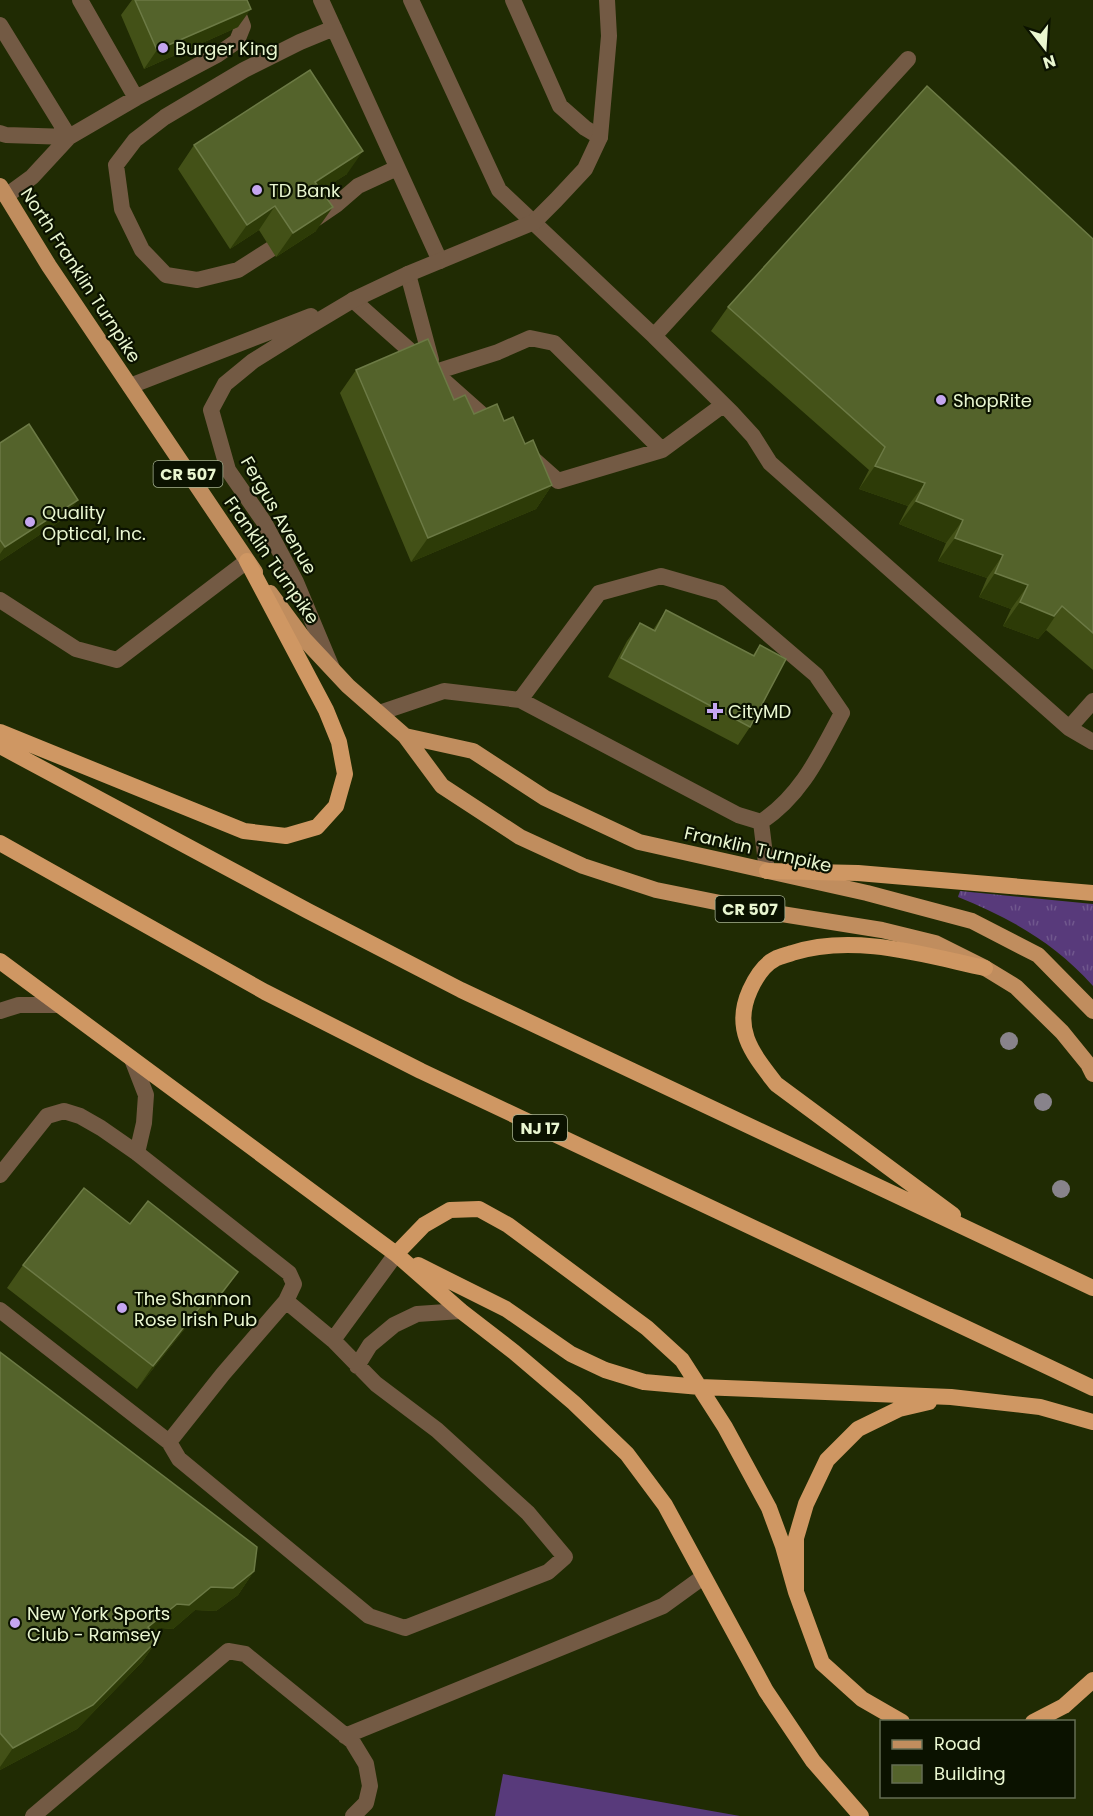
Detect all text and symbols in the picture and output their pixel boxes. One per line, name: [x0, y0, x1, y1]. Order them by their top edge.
north arrow: [1015, 18, 1075, 78]
place label: Burger King: [175, 36, 278, 61]
marker: Burger King: [156, 41, 170, 55]
text: N: [1040, 49, 1058, 75]
place label: TD Bank: [269, 178, 341, 203]
street label: North Franklin Turnpike: [15, 183, 147, 367]
marker: TD Bank: [250, 183, 264, 197]
place label: ShopRite: [953, 388, 1032, 413]
marker: ShopRite: [934, 393, 948, 407]
street label: Fergus Avenue: [235, 451, 323, 579]
road number: CR 507: [154, 461, 222, 487]
street label: Franklin Turnpike: [219, 491, 325, 629]
place label: Quality Optical, Inc.: [42, 500, 146, 546]
marker: Quality Optical, Inc.: [23, 515, 37, 529]
place label: CityMD: [728, 699, 791, 724]
marker: CityMD: [706, 702, 724, 720]
street label: Franklin Turnpike: [682, 820, 834, 878]
road number: CR 507: [716, 896, 784, 922]
road number: NJ 17: [513, 1115, 567, 1141]
place label: The Shannon Rose Irish Pub: [134, 1286, 257, 1332]
marker: The Shannon Rose Irish Pub: [115, 1301, 129, 1315]
place label: New York Sports Club - Ramsey: [27, 1601, 170, 1647]
marker: New York Sports Club - Ramsey: [8, 1616, 22, 1630]
legend: [880, 1720, 1075, 1798]
text: Road: [934, 1731, 981, 1756]
text: Building: [934, 1761, 1006, 1786]

